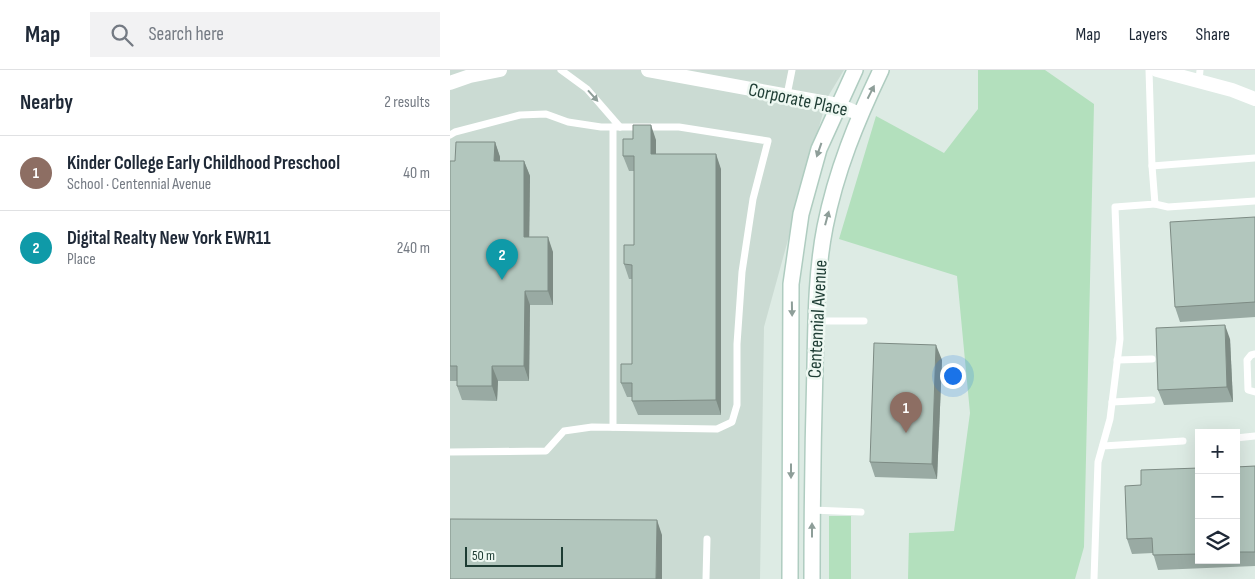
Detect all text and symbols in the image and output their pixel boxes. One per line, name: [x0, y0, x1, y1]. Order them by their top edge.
search box: [90, 12, 440, 57]
text: Map: [25, 20, 60, 49]
icon: search: [108, 21, 136, 49]
text: Search here: [148, 23, 224, 46]
text: Map: [1076, 24, 1101, 45]
text: Layers: [1129, 24, 1168, 45]
text: Share: [1196, 24, 1230, 45]
street label: Corporate Place: [746, 78, 850, 122]
one-way arrow: [867, 85, 875, 99]
text: Nearby: [20, 90, 73, 115]
one-way arrow: [587, 90, 599, 102]
text: 2 results: [384, 93, 430, 112]
one-way arrow: [815, 142, 823, 157]
text: Kinder College Early Childhood Preschool: [67, 152, 340, 175]
text: 1: [33, 164, 39, 183]
text: 40 m: [403, 164, 430, 183]
text: School · Centennial Avenue: [67, 175, 211, 194]
one-way arrow: [823, 211, 831, 226]
text: Digital Realty New York EWR11: [67, 227, 271, 250]
text: 2: [32, 239, 40, 258]
text: 240 m: [397, 239, 430, 258]
pin: 2: [486, 239, 518, 280]
text: Place: [67, 250, 96, 269]
street label: Centennial Avenue: [803, 259, 833, 379]
one-way arrow: [788, 301, 796, 317]
your location: [940, 363, 966, 389]
pin: 1: [890, 392, 922, 433]
map controls: [1195, 429, 1240, 564]
button: +: [1195, 429, 1240, 474]
one-way arrow: [787, 464, 795, 480]
button: −: [1195, 474, 1240, 519]
button: layers: [1195, 519, 1240, 564]
one-way arrow: [808, 522, 816, 538]
scale bar: [465, 544, 562, 567]
text: 50 m: [472, 547, 495, 564]

